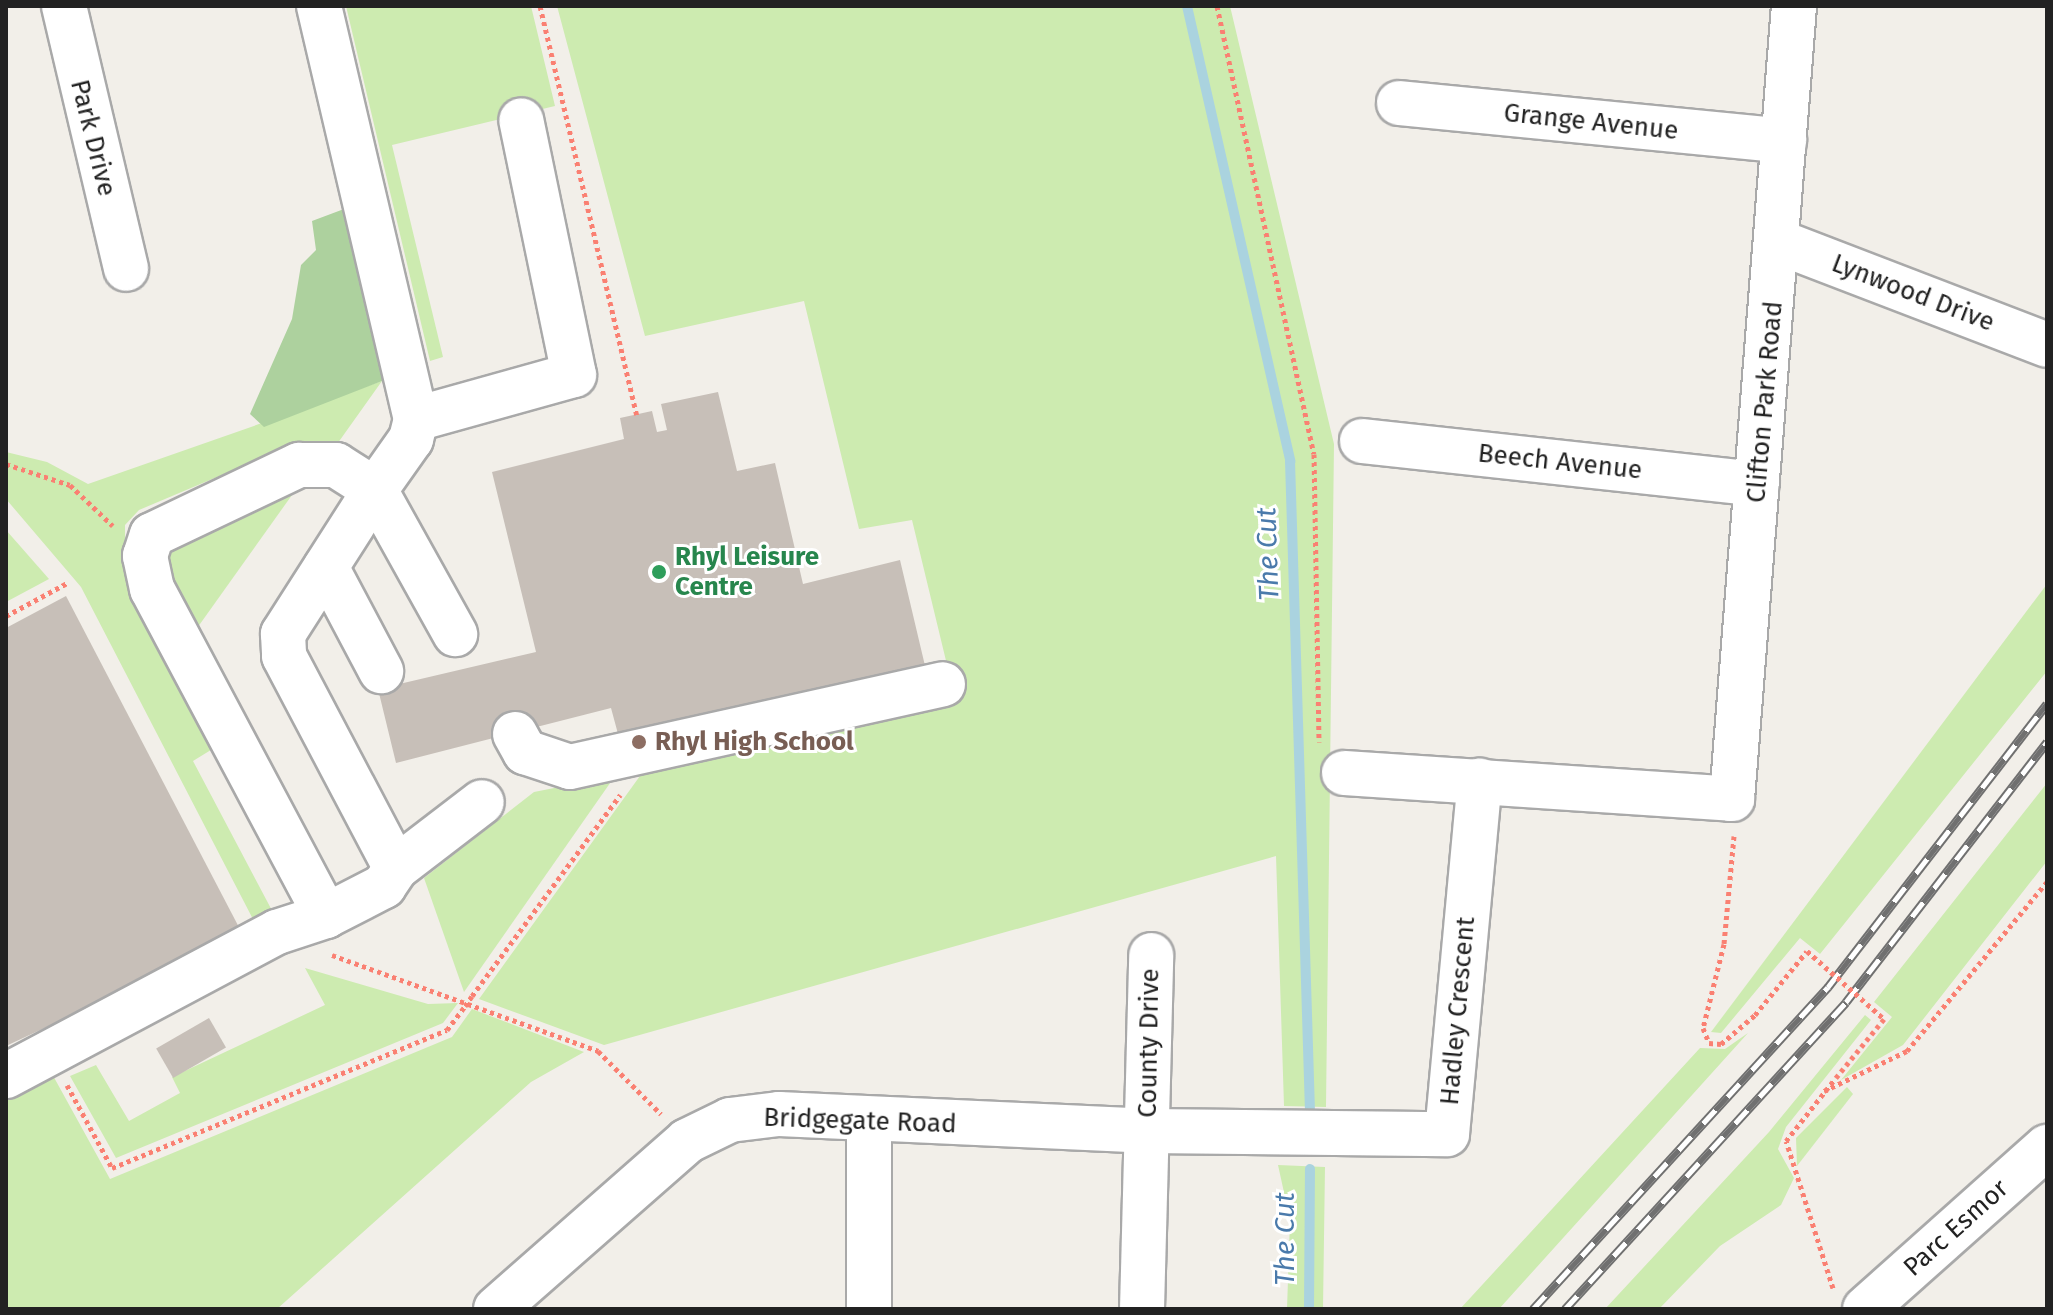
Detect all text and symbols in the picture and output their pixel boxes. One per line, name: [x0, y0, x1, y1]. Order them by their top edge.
street label: Park Drive: [63, 76, 123, 200]
street label: Grange Avenue: [1502, 97, 1680, 147]
street label: Lynwood Drive: [1827, 248, 1999, 338]
street label: Clifton Park Road: [1741, 300, 1789, 504]
street label: Beech Avenue: [1476, 438, 1644, 486]
water label: The Cut: [1250, 507, 1286, 601]
place label: Rhyl Leisure Centre: [675, 541, 819, 602]
marker: Rhyl Leisure Centre: [650, 563, 668, 581]
place label: Rhyl High School: [655, 726, 854, 758]
marker: Rhyl High School: [630, 733, 648, 751]
street label: Hadley Crescent: [1434, 915, 1482, 1107]
street label: County Drive: [1132, 968, 1166, 1118]
street label: Bridgegate Road: [763, 1102, 957, 1140]
street label: Parc Esmor: [1897, 1173, 2015, 1283]
water label: The Cut: [1268, 1192, 1302, 1286]

